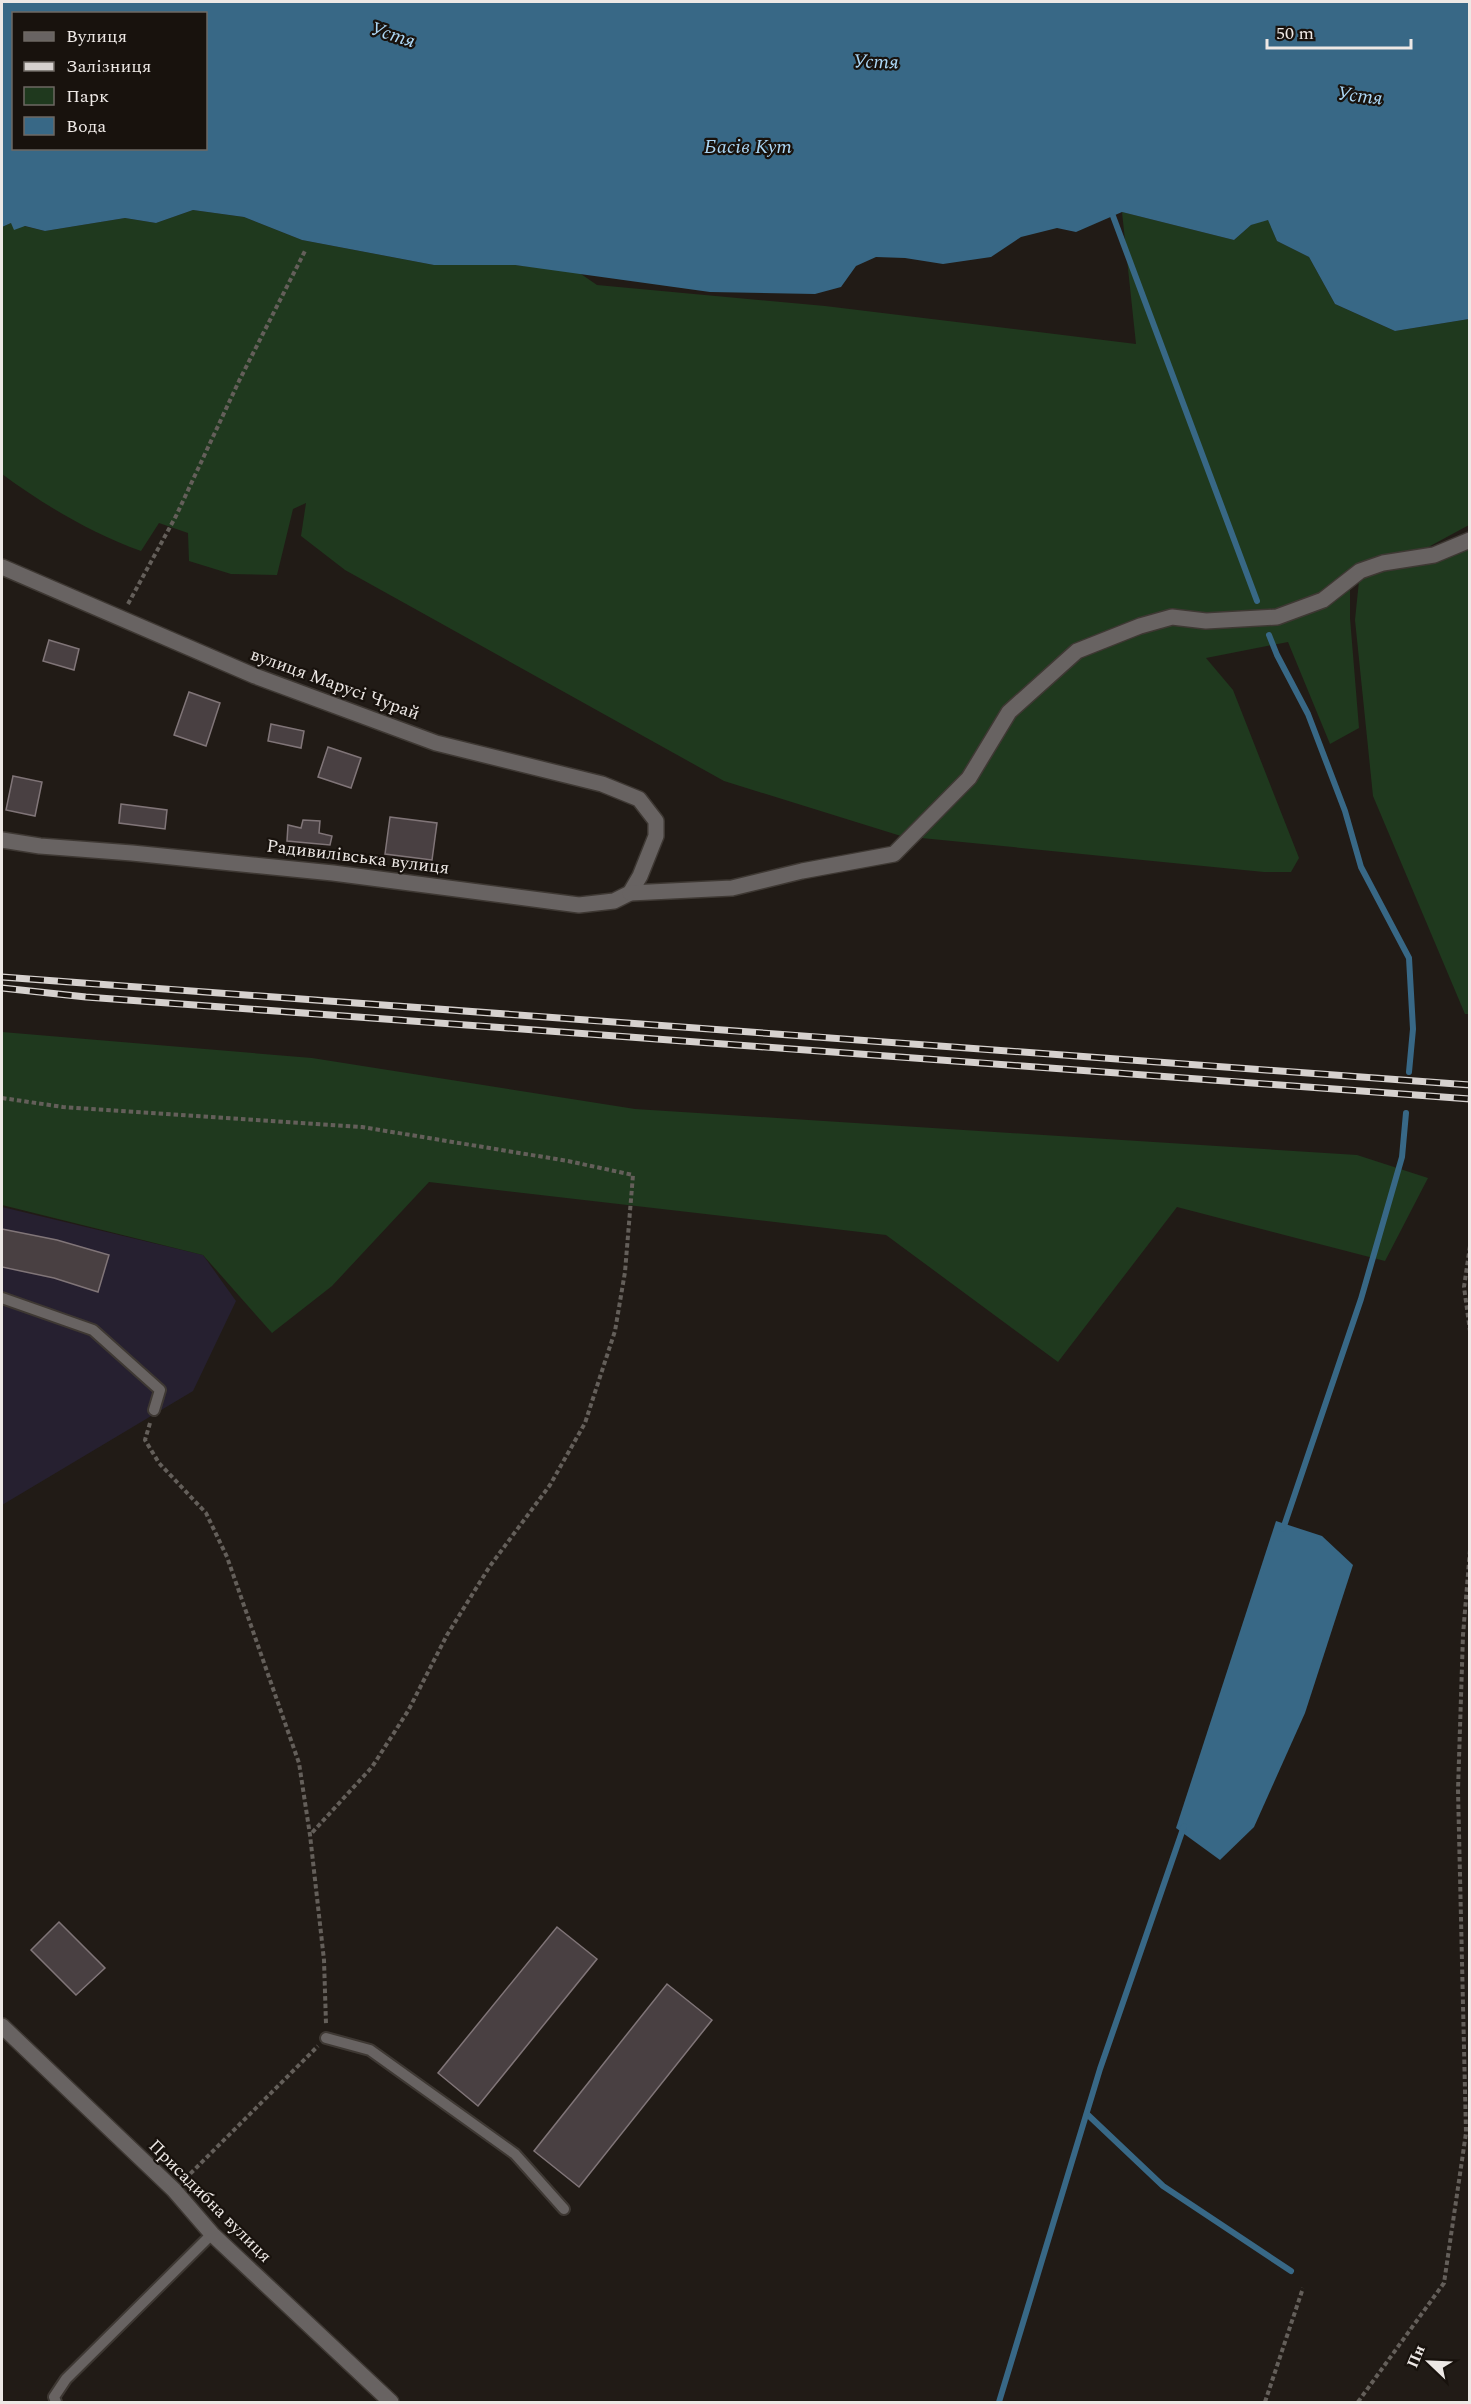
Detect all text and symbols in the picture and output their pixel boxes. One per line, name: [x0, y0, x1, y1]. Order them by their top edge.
legend: [12, 12, 207, 150]
scale bar: [1267, 12, 1411, 50]
water label: Устя: [367, 14, 420, 56]
text: 50 m: [1276, 20, 1314, 47]
text: Вулиця: [66, 23, 127, 50]
water label: Устя: [853, 47, 899, 77]
text: Залізниця: [66, 53, 151, 80]
water label: Устя: [1336, 78, 1385, 114]
text: Парк: [66, 83, 109, 110]
text: Вода: [66, 113, 106, 140]
water label: Басів Кут: [704, 132, 792, 162]
street label: вулиця Марусі Чурай: [247, 641, 423, 727]
street label: Радивилівська вулиця: [265, 832, 451, 882]
street label: Присадибна вулиця: [142, 2133, 278, 2269]
north arrow: [1399, 2332, 1459, 2392]
text: Пн: [1401, 2341, 1432, 2372]

